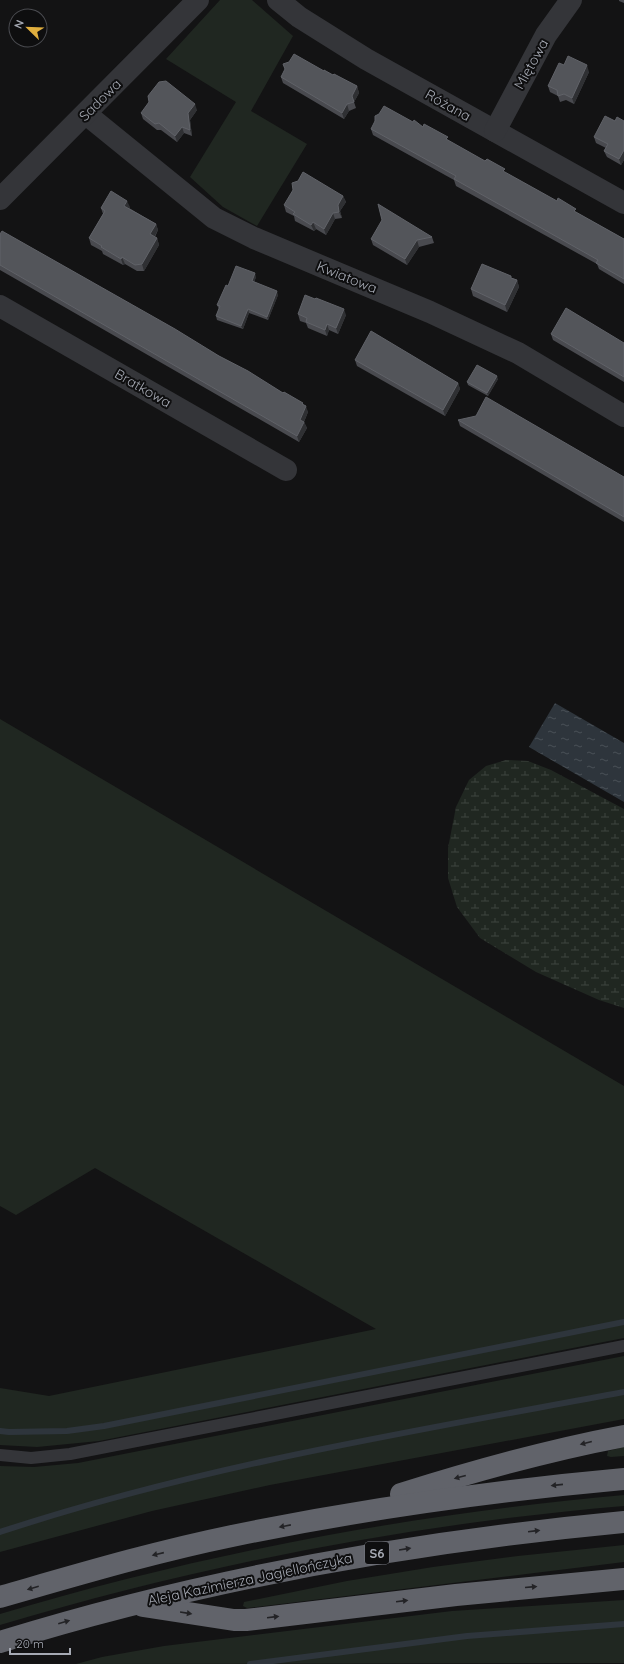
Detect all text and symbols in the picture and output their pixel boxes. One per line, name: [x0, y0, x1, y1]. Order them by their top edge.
north arrow: [8, 8, 48, 48]
text: N: [11, 18, 27, 31]
street label: Miętowa: [510, 36, 552, 92]
street label: Sadowa: [75, 75, 125, 125]
street label: Różana: [422, 85, 474, 125]
street label: Kwiatowa: [314, 257, 380, 297]
street label: Bratkowa: [112, 365, 174, 411]
one-way arrow: [580, 1441, 592, 1447]
one-way arrow: [454, 1474, 466, 1480]
one-way arrow: [551, 1482, 563, 1488]
one-way arrow: [279, 1523, 291, 1529]
one-way arrow: [528, 1528, 540, 1535]
road number: S6: [365, 1542, 389, 1564]
one-way arrow: [399, 1546, 411, 1552]
street label: Aleja Kazimierza Jagiellończyka: [146, 1549, 354, 1609]
one-way arrow: [152, 1551, 165, 1557]
one-way arrow: [525, 1584, 537, 1591]
one-way arrow: [27, 1585, 39, 1591]
one-way arrow: [396, 1598, 408, 1604]
one-way arrow: [180, 1610, 192, 1616]
one-way arrow: [267, 1613, 279, 1620]
one-way arrow: [58, 1619, 70, 1625]
scale bar: [10, 1630, 70, 1656]
text: 20 m: [16, 1636, 44, 1651]

